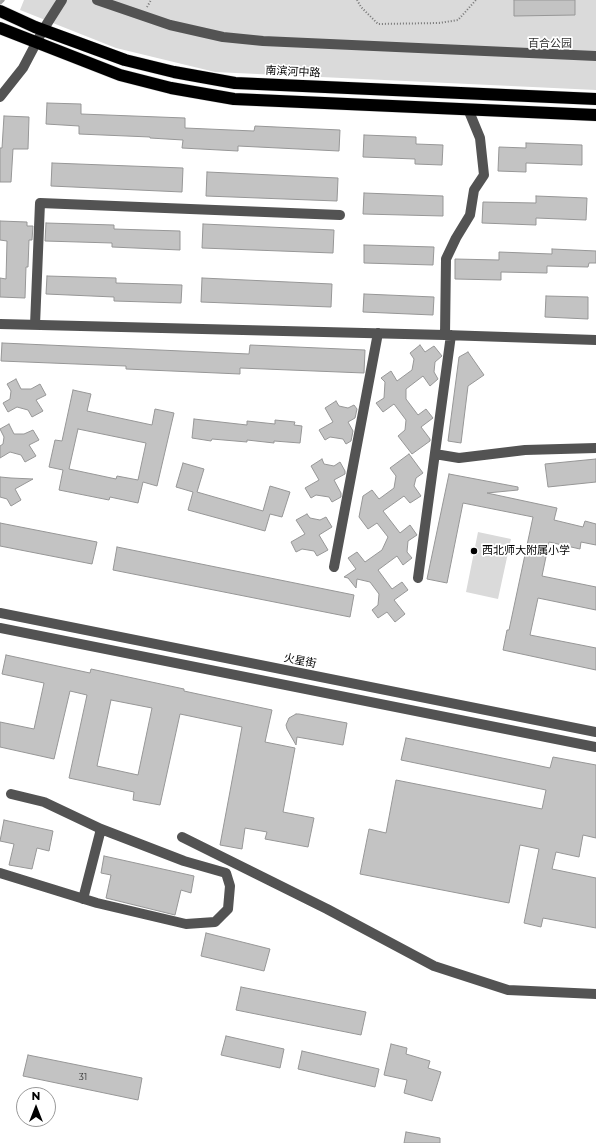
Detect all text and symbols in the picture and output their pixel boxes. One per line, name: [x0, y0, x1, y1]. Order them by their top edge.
park label: 百合公园: [528, 37, 572, 51]
street label: 南滨河中路: [265, 64, 321, 80]
place label: 西北师大附属小学: [482, 544, 570, 558]
marker: 西北师大附属小学: [469, 546, 479, 556]
street label: 火星街: [283, 651, 317, 671]
house number: 31: [79, 1072, 87, 1082]
north arrow: [16, 1087, 56, 1127]
text: N: [32, 1089, 40, 1103]

